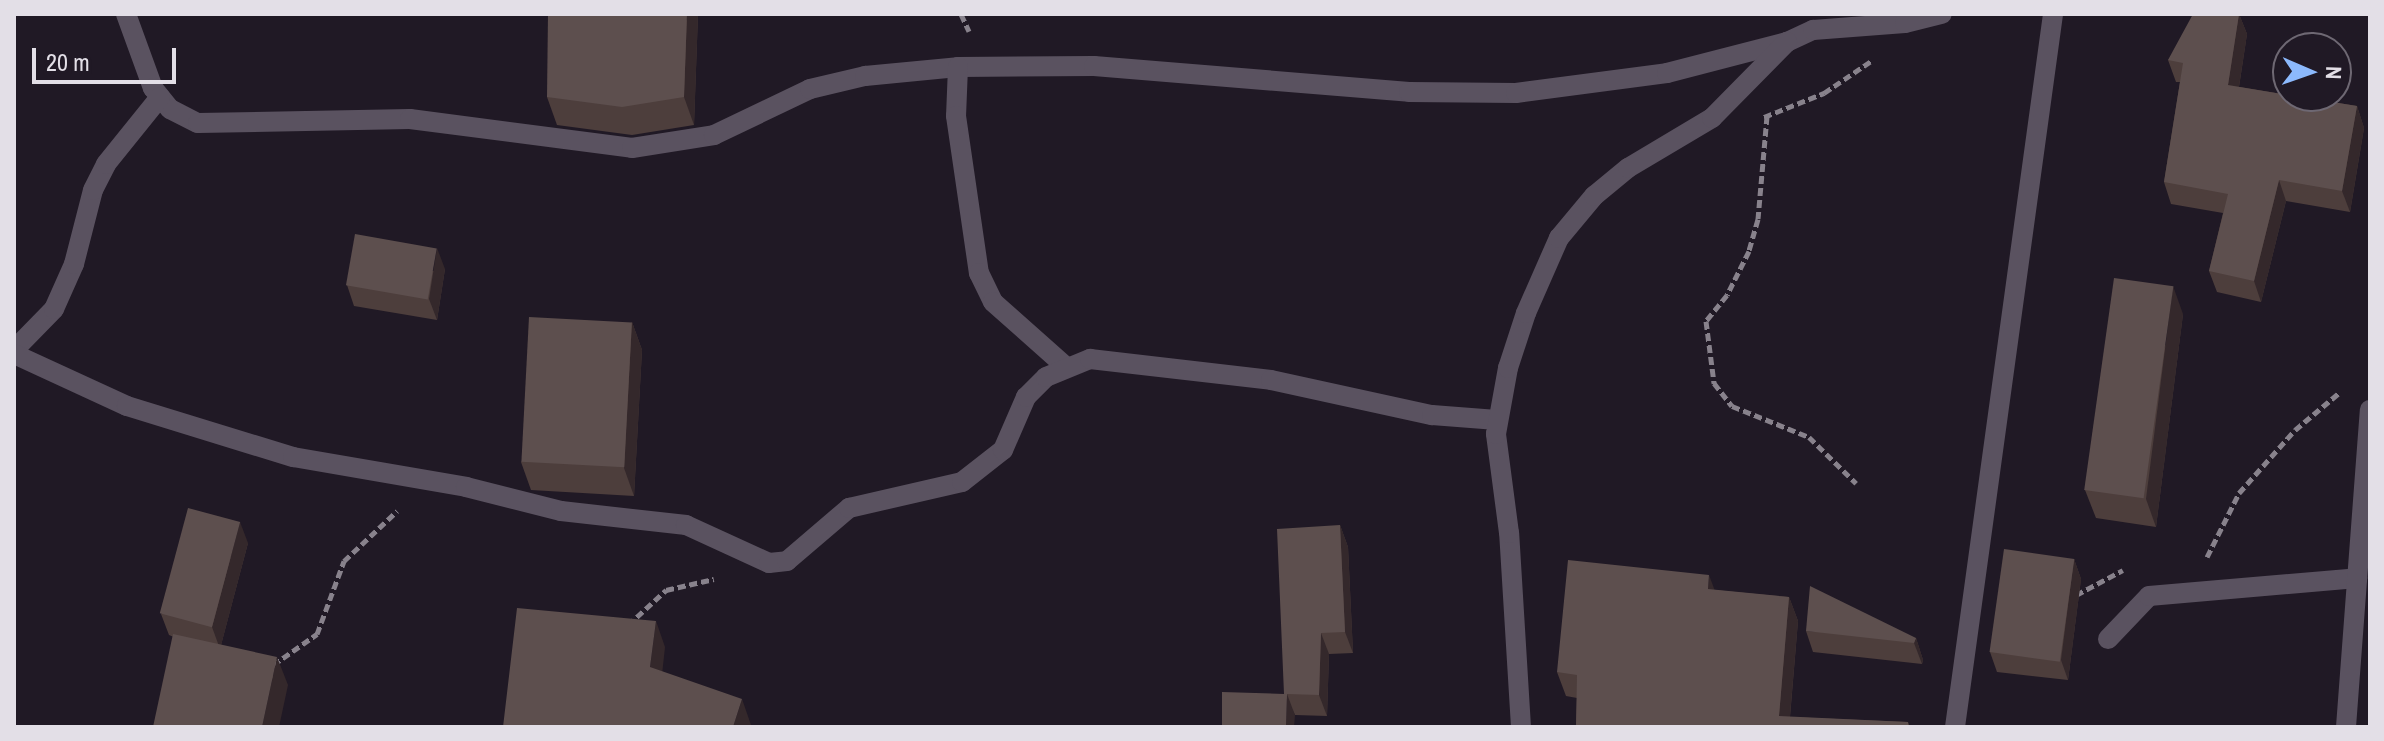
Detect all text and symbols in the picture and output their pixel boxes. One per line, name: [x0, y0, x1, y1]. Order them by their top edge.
scale bar: [36, 32, 180, 82]
north arrow: [2272, 32, 2352, 112]
text: 20 m: [46, 46, 90, 78]
text: N: [2319, 66, 2349, 80]

